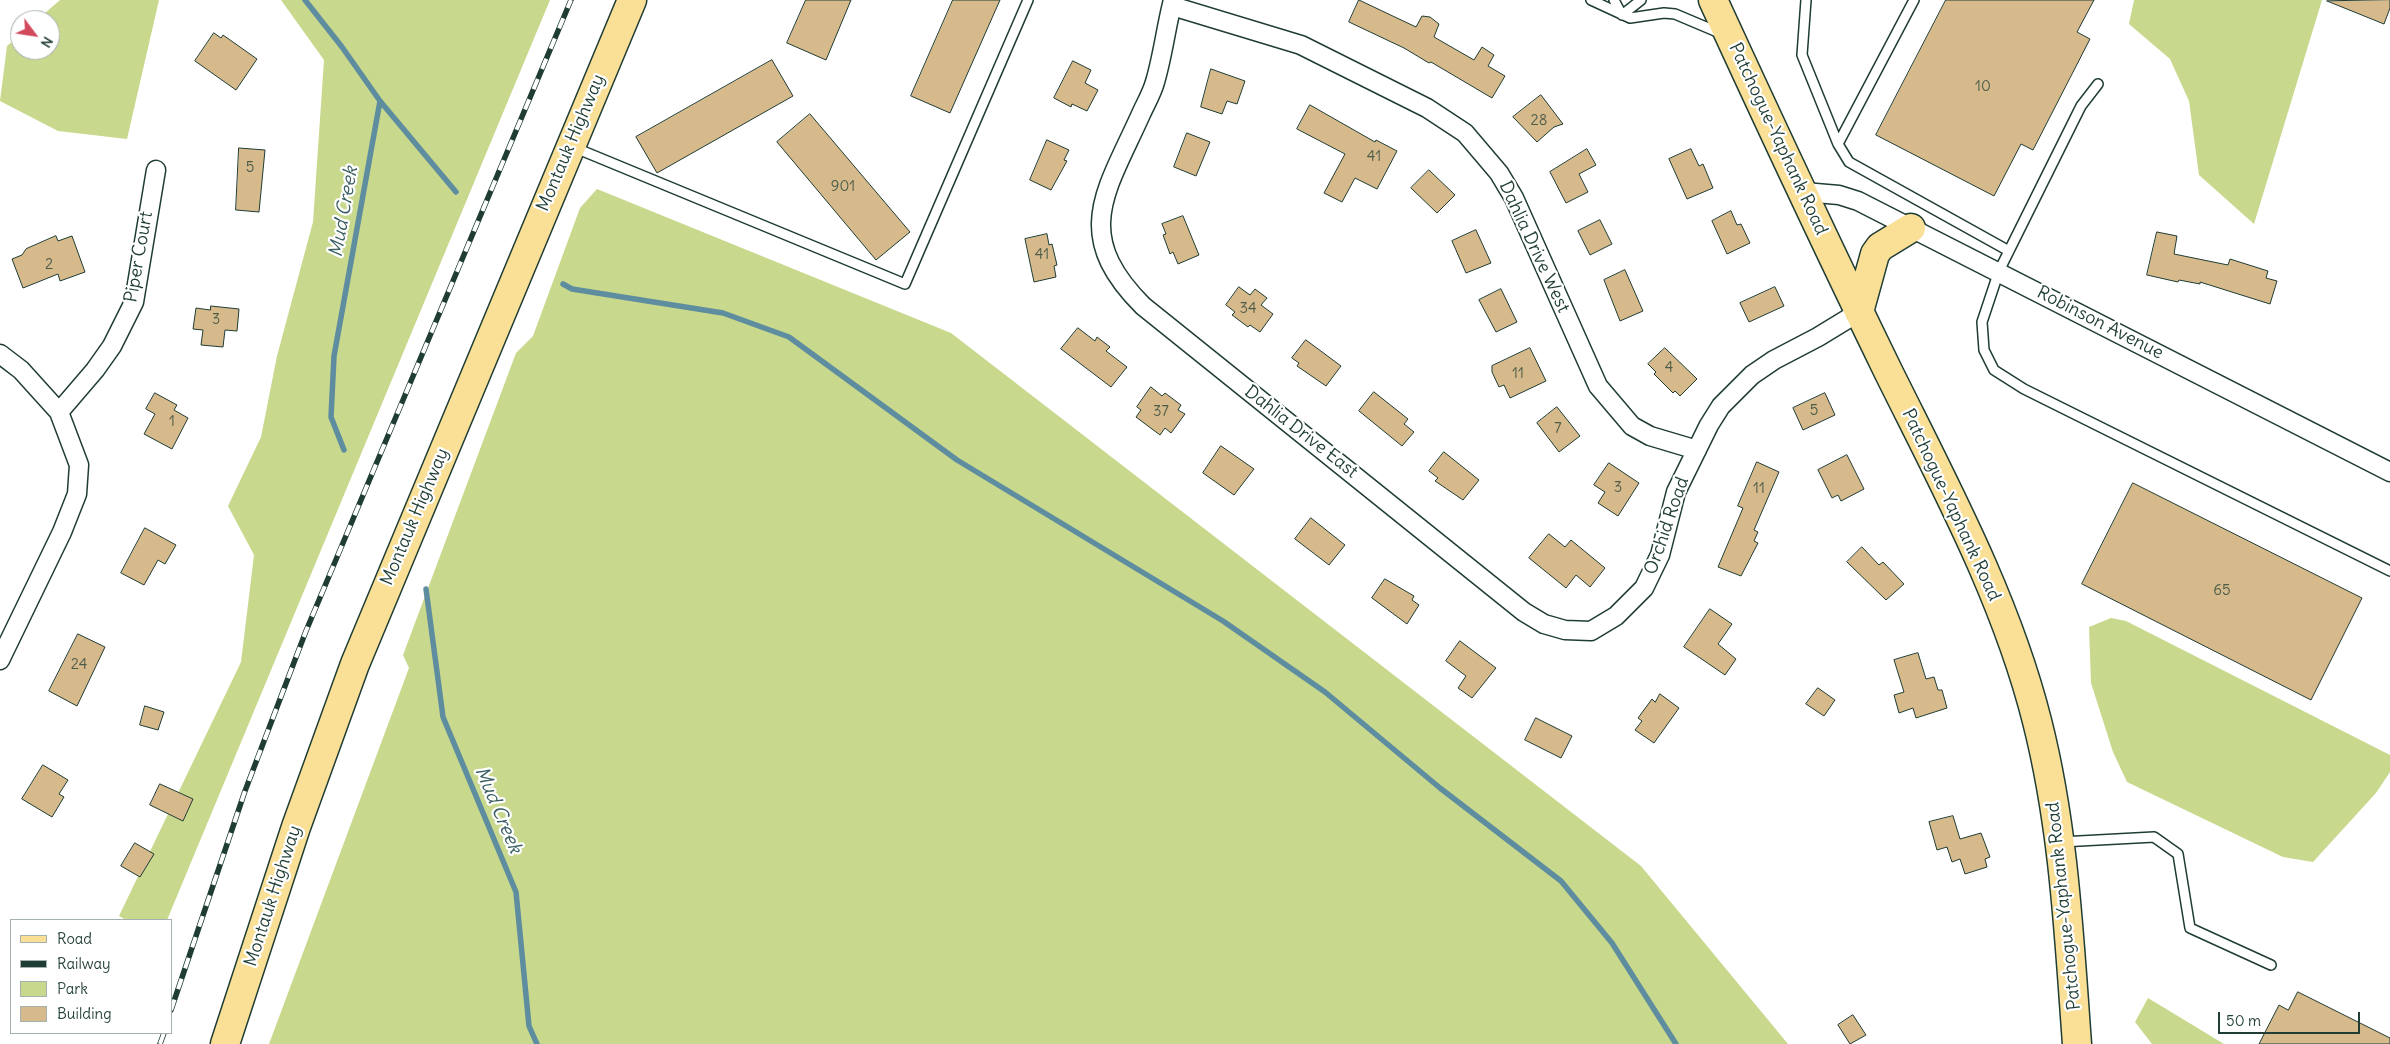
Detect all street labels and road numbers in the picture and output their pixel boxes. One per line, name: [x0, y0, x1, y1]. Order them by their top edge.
street label: Patchogue-Yaphank Road: [1724, 40, 1832, 238]
street label: Montauk Highway: [532, 71, 610, 215]
street label: Dahlia Drive West: [1494, 178, 1574, 316]
street label: Piper Court: [120, 210, 158, 304]
street label: Robinson Avenue: [2033, 282, 2167, 364]
street label: Dahlia Drive East: [1240, 381, 1362, 483]
street label: Patchogue-Yaphank Road: [1897, 406, 2005, 604]
street label: Montauk Highway: [376, 445, 454, 589]
street label: Orchid Road: [1640, 474, 1694, 578]
street label: Patchogue-Yaphank Road: [2042, 801, 2086, 1011]
street label: Montauk Highway: [240, 823, 306, 969]

